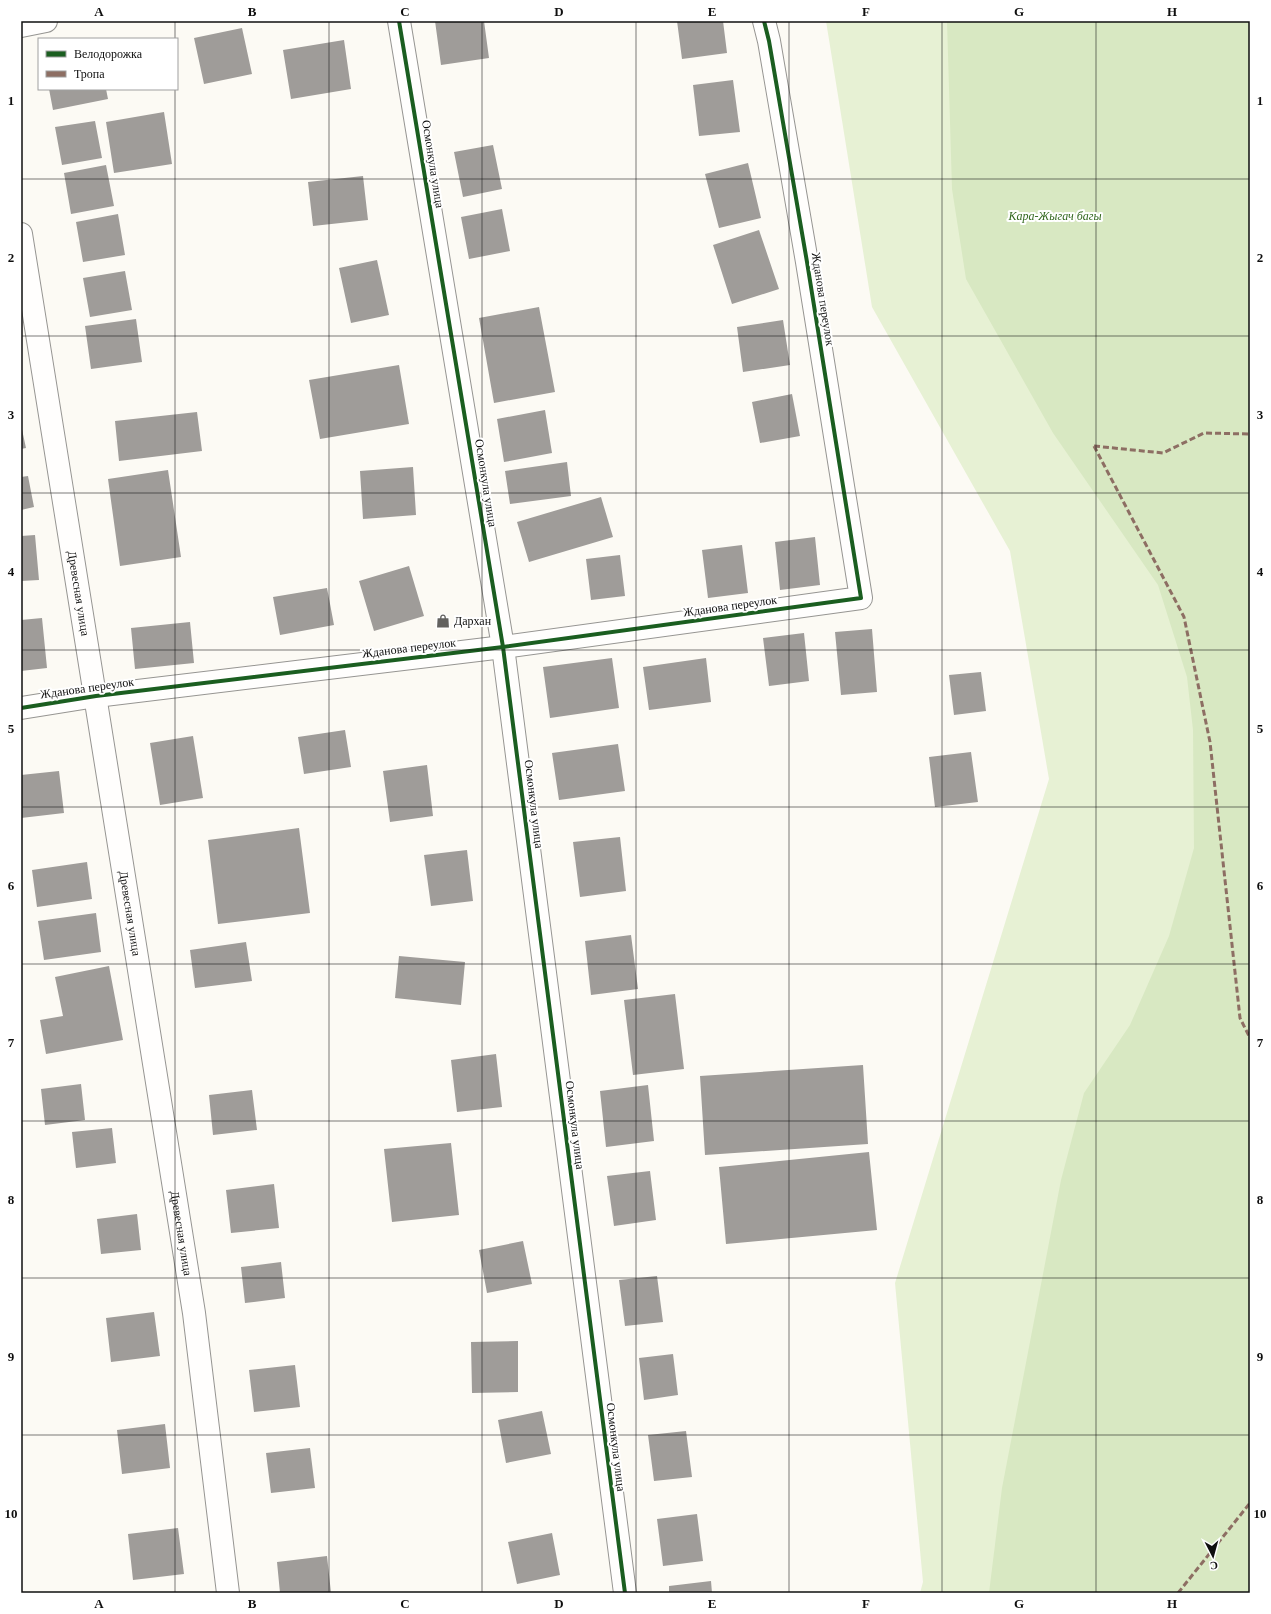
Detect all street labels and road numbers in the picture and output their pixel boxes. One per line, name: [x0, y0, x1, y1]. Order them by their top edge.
street label: Осмонкула улица: [419, 119, 447, 210]
street label: Жданова переулок: [809, 251, 837, 347]
street label: Осмонкула улица: [472, 438, 500, 529]
street label: Древесная улица: [65, 550, 92, 638]
street label: Жданова переулок: [682, 592, 778, 620]
street label: Жданова переулок: [361, 635, 457, 661]
street label: Жданова переулок: [39, 674, 135, 702]
street label: Осмонкула улица: [522, 759, 546, 850]
street label: Древесная улица: [116, 870, 144, 958]
street label: Осмонкула улица: [563, 1080, 587, 1171]
street label: Древесная улица: [167, 1190, 195, 1277]
street label: Осмонкула улица: [604, 1402, 628, 1493]

